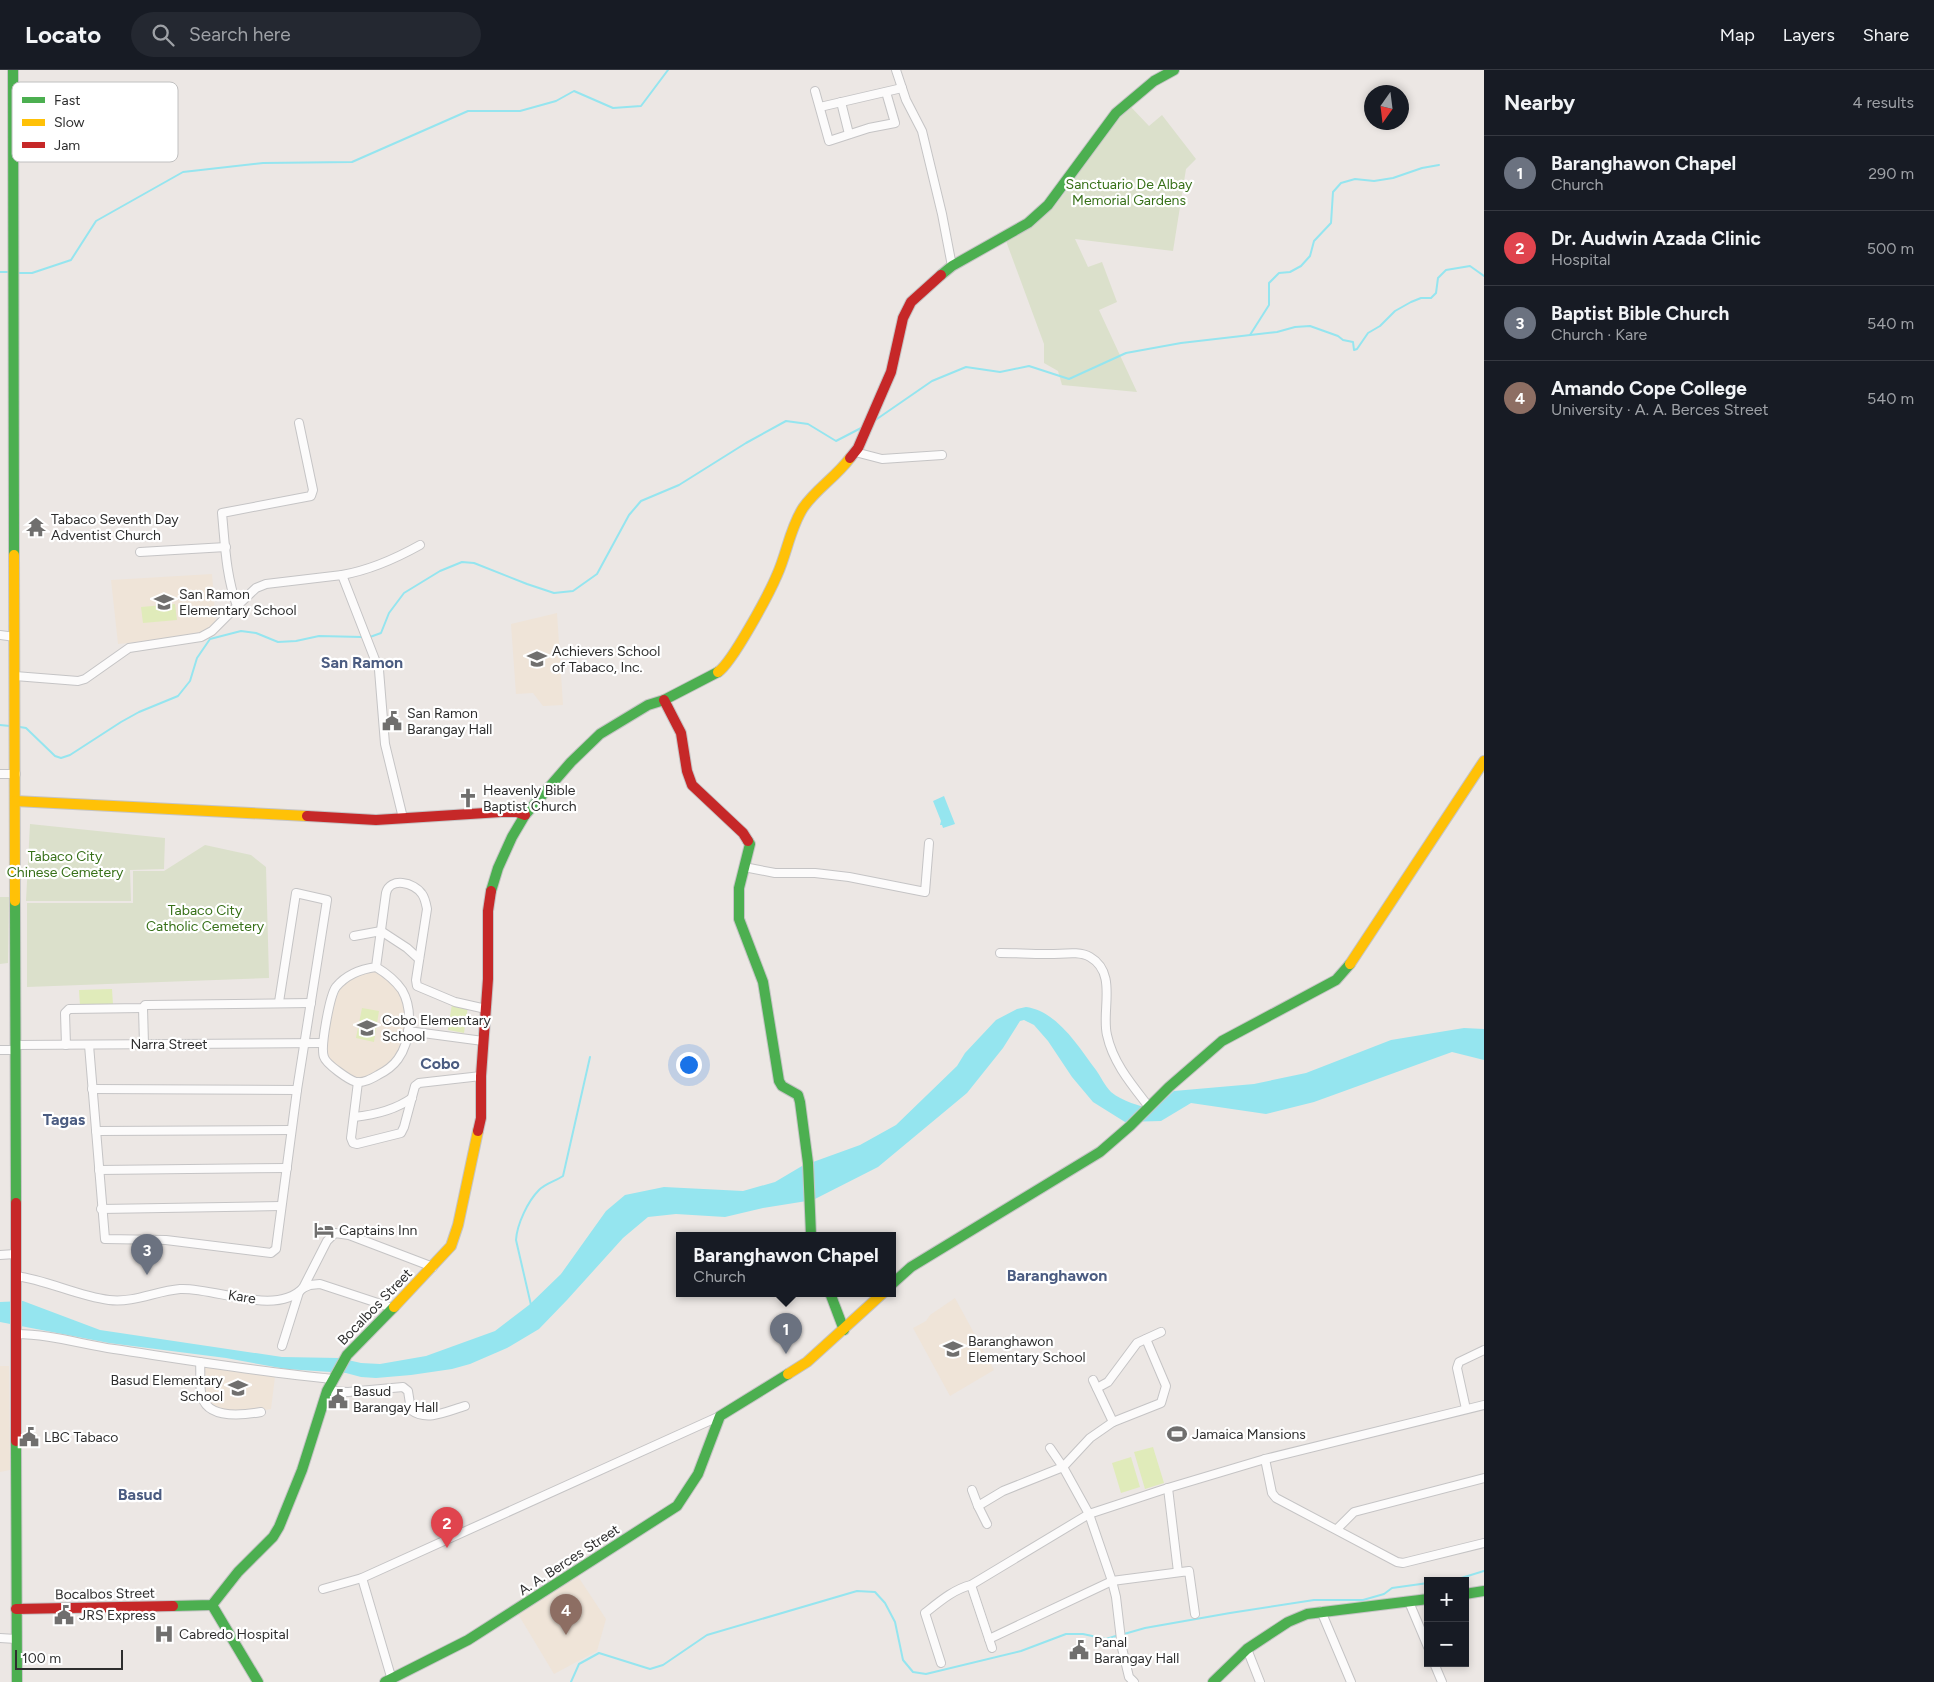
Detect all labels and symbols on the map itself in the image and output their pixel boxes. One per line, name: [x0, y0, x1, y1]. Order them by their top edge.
legend: [12, 82, 178, 162]
north arrow: [1364, 85, 1409, 130]
text: Fast: [54, 92, 80, 109]
text: Slow: [54, 114, 85, 131]
text: Jam: [54, 137, 80, 154]
park label: Sanctuario De Albay Memorial Gardens: [1066, 176, 1193, 209]
place label: Tabaco Seventh Day Adventist Church: [51, 511, 179, 544]
temple icon: Tabaco Seventh Day Adventist Church: [25, 516, 47, 538]
place label: San Ramon Elementary School: [179, 586, 297, 619]
school or university icon: San Ramon Elementary School: [153, 591, 175, 613]
place label: Achievers School of Tabaco, Inc.: [552, 643, 660, 676]
school or university icon: Achievers School of Tabaco, Inc.: [526, 648, 548, 670]
district label: San Ramon: [321, 653, 403, 672]
place label: San Ramon Barangay Hall: [407, 705, 492, 738]
public building icon: San Ramon Barangay Hall: [381, 710, 403, 732]
place label: Heavenly Bible Baptist Church: [483, 782, 577, 815]
church icon: Heavenly Bible Baptist Church: [457, 787, 479, 809]
park label: Tabaco City Chinese Cemetery: [7, 848, 124, 881]
park label: Tabaco City Catholic Cemetery: [146, 902, 265, 935]
place label: Cobo Elementary School: [382, 1012, 492, 1045]
school or university icon: Cobo Elementary School: [356, 1017, 378, 1039]
street label: Narra Street: [130, 1036, 208, 1053]
your location: [676, 1052, 702, 1078]
district label: Cobo: [420, 1054, 460, 1073]
district label: Tagas: [43, 1110, 86, 1129]
hotel icon: Captains Inn: [313, 1219, 335, 1241]
place label: Captains Inn: [339, 1222, 418, 1239]
pin: 3: [131, 1234, 163, 1275]
street label: Bocalbos Street: [334, 1265, 416, 1349]
district label: Baranghawon: [1007, 1266, 1107, 1285]
street label: Kare: [227, 1286, 257, 1308]
pin: 1: [770, 1313, 802, 1354]
place label: Baranghawon Elementary School: [968, 1333, 1086, 1366]
school or university icon: Baranghawon Elementary School: [942, 1338, 964, 1360]
place label: Basud Elementary School: [110, 1372, 224, 1405]
school or university icon: Basud Elementary School: [227, 1377, 249, 1399]
place label: Basud Barangay Hall: [353, 1383, 438, 1416]
public building icon: Basud Barangay Hall: [327, 1388, 349, 1410]
sports icon: Jamaica Mansions: [1166, 1423, 1188, 1445]
public building icon: LBC Tabaco: [18, 1426, 40, 1448]
place label: Jamaica Mansions: [1192, 1426, 1306, 1443]
place label: LBC Tabaco: [44, 1429, 118, 1446]
district label: Basud: [118, 1485, 162, 1504]
pin: 2: [431, 1507, 463, 1548]
street label: A. A. Berces Street: [515, 1521, 623, 1599]
street label: Bocalbos Street: [55, 1585, 155, 1603]
pin: 4: [550, 1594, 582, 1635]
public building icon: JRS Express: [53, 1604, 75, 1626]
place label: JRS Express: [79, 1607, 156, 1624]
hospital icon: Cabredo Hospital: [153, 1623, 175, 1645]
place label: Cabredo Hospital: [179, 1626, 289, 1643]
place label: Panal Barangay Hall: [1094, 1634, 1179, 1667]
public building icon: Panal Barangay Hall: [1068, 1639, 1090, 1661]
scale bar: [15, 1647, 122, 1670]

